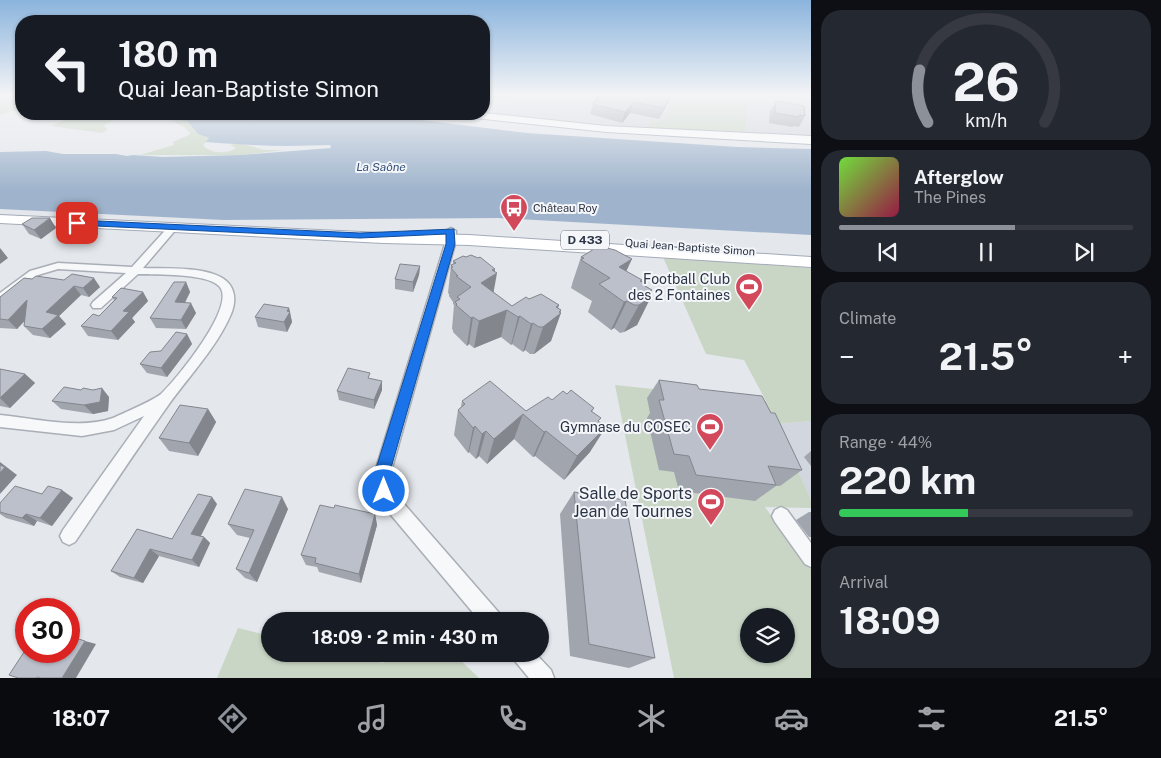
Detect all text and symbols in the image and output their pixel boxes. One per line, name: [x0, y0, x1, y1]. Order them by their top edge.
text: 180 m: [118, 34, 218, 75]
icon: left: [35, 35, 100, 100]
text: 26: [952, 52, 1020, 113]
text: Quai Jean-Baptiste Simon: [118, 76, 379, 102]
text: km/h: [965, 110, 1007, 131]
water label: La Saône: [356, 160, 406, 174]
text: Afterglow: [914, 166, 1004, 188]
text: The Pines: [914, 188, 986, 207]
bus stop icon: Château Roy: [499, 193, 529, 232]
pin: [56, 202, 98, 244]
place label: Château Roy: [533, 202, 598, 214]
icon: arrive: [63, 209, 91, 237]
road number: D 433: [561, 230, 609, 250]
street label: Quai Jean-Baptiste Simon: [624, 236, 756, 258]
icon: previous: [874, 238, 902, 266]
icon: pause: [972, 238, 1000, 266]
icon: next: [1070, 238, 1098, 266]
place label: Football Club des 2 Fontaines: [628, 271, 730, 303]
sports icon: Football Club des 2 Fontaines: [734, 272, 764, 311]
text: Climate: [839, 309, 896, 328]
text: 21.5°: [939, 334, 1033, 379]
text: −: [839, 340, 855, 373]
text: +: [1117, 340, 1133, 373]
sports icon: Gymnase du COSEC: [695, 412, 725, 451]
place label: Gymnase du COSEC: [560, 419, 691, 435]
text: Range · 44%: [839, 433, 932, 452]
text: 220 km: [839, 458, 976, 503]
position arrow: [357, 464, 409, 516]
place label: Salle de Sports Jean de Tournes: [573, 484, 692, 521]
sports icon: Salle de Sports Jean de Tournes: [696, 487, 726, 526]
text: Arrival: [839, 573, 888, 592]
speed limit sign: 30: [15, 598, 80, 663]
text: 18:09: [839, 598, 940, 643]
map controls: [740, 608, 795, 663]
button: layers: [740, 608, 795, 663]
text: 18:09 · 2 min · 430 m: [312, 626, 498, 648]
icon: directions: [215, 701, 250, 736]
icon: music: [355, 701, 390, 736]
icon: phone: [495, 701, 530, 736]
icon: climate: [634, 701, 669, 736]
icon: car: [774, 701, 809, 736]
icon: filters: [914, 701, 949, 736]
text: 18:07: [52, 705, 110, 731]
text: 21.5°: [1054, 705, 1109, 731]

